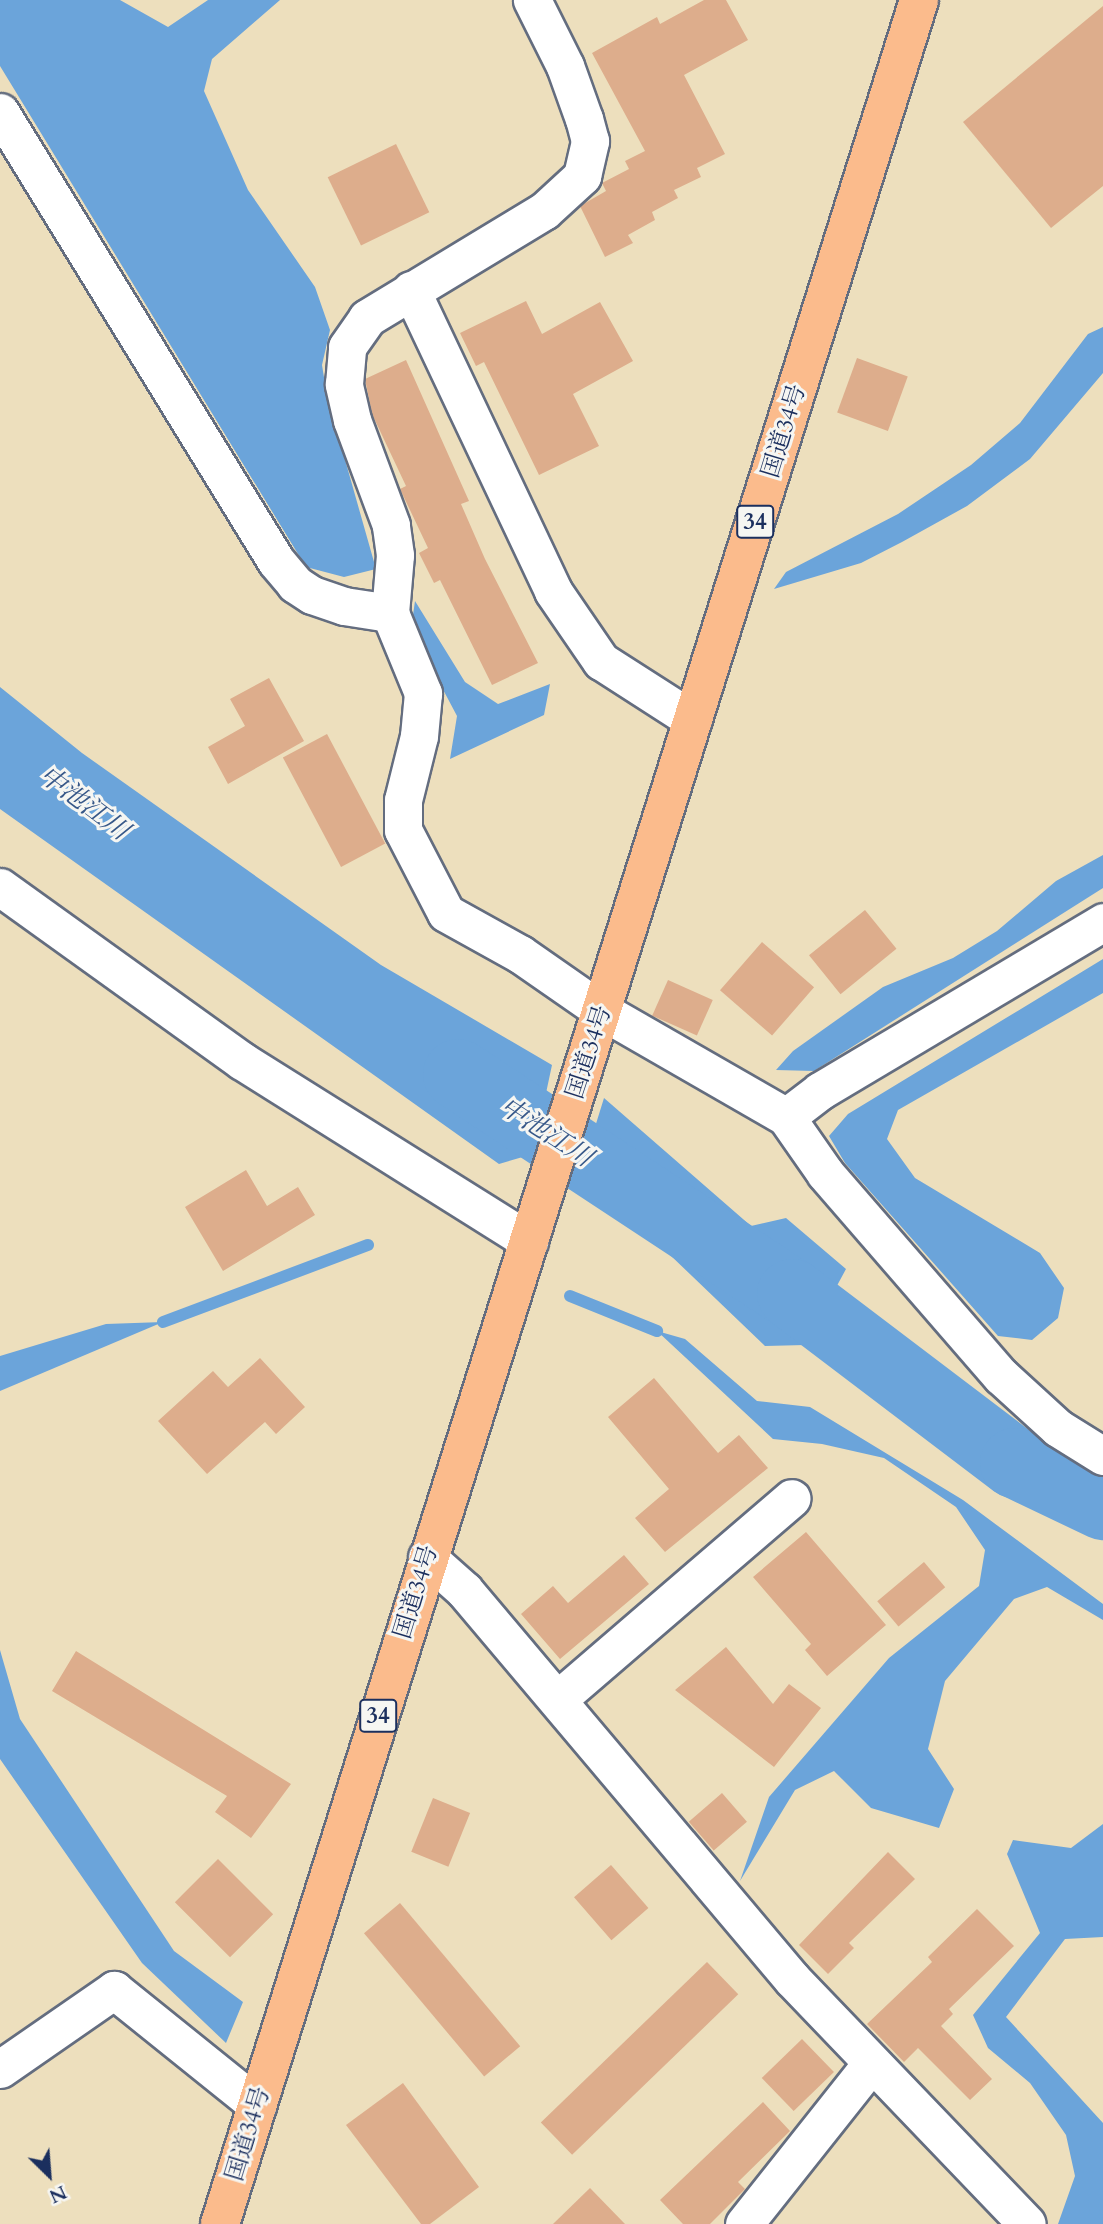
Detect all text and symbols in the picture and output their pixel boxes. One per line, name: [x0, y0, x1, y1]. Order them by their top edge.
street label: 国道34号: [756, 381, 812, 481]
road number: 34: [736, 502, 774, 542]
water label: 中池江川: [33, 759, 135, 847]
street label: 国道34号: [560, 1002, 618, 1102]
water label: 中池江川: [494, 1091, 598, 1173]
street label: 国道34号: [388, 1542, 444, 1642]
road number: 34: [359, 1696, 397, 1736]
street label: 国道34号: [220, 2084, 276, 2184]
north arrow: [14, 2140, 84, 2210]
text: N: [45, 2179, 71, 2209]

